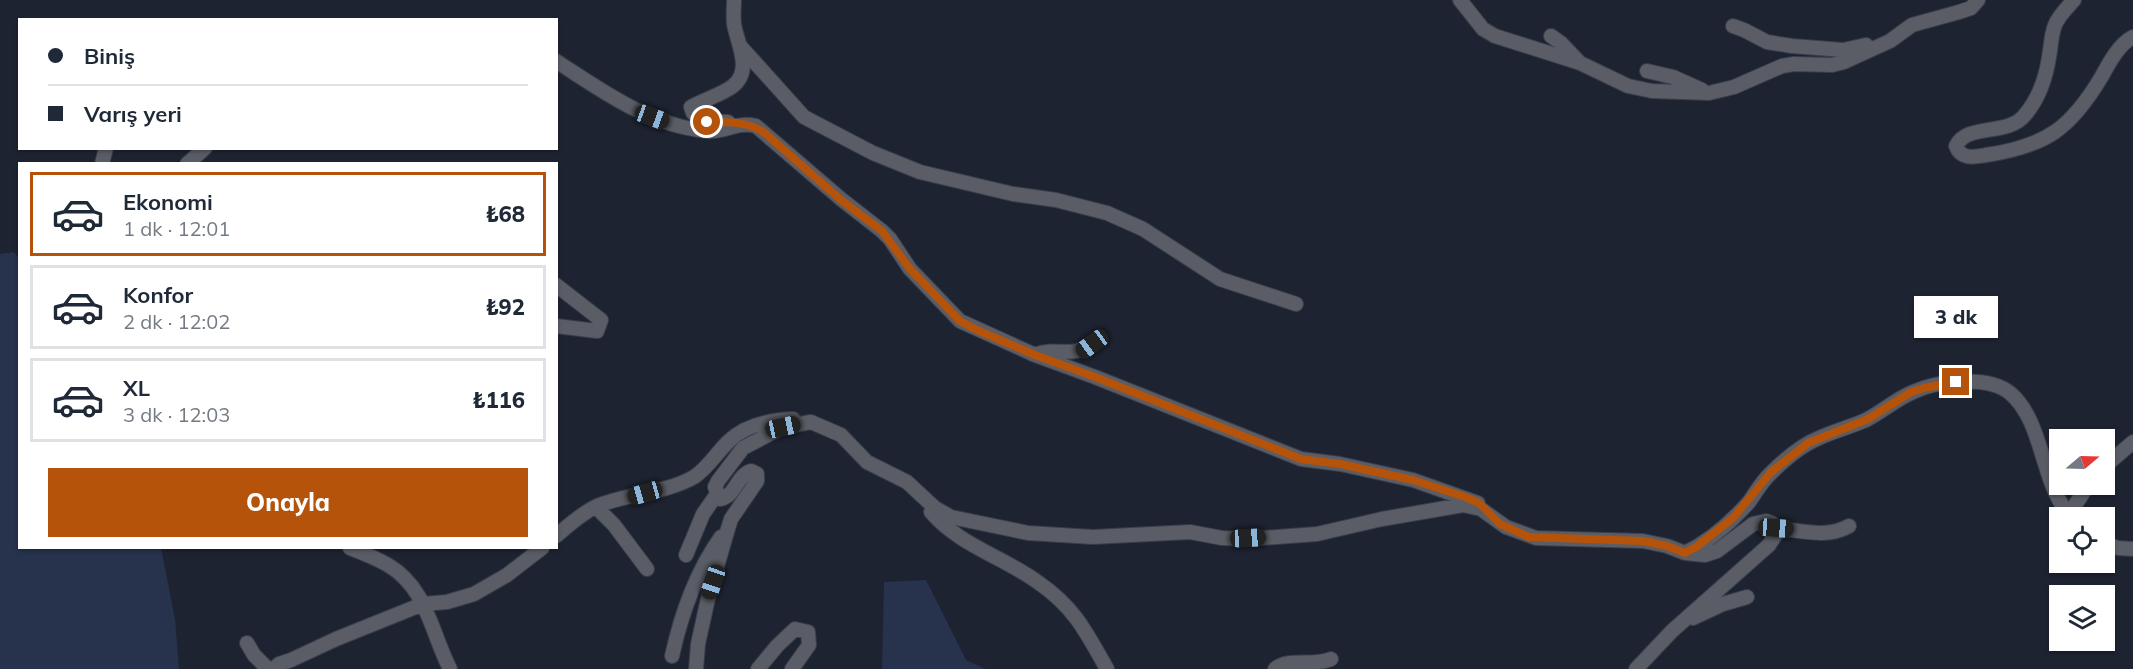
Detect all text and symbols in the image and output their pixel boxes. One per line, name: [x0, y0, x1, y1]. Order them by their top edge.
text: Biniş: [84, 42, 135, 70]
text: Varış yeri: [84, 100, 182, 128]
car: [632, 102, 672, 132]
route start: [693, 108, 720, 135]
icon: car: [51, 187, 105, 241]
text: Ekonomi: [123, 188, 213, 216]
text: ₺68: [485, 200, 525, 228]
text: 1 dk · 12:01: [123, 216, 230, 241]
icon: car: [51, 280, 105, 334]
text: Konfor: [123, 281, 193, 309]
text: ₺92: [485, 293, 525, 321]
callout: 3 dk: [1914, 295, 1998, 337]
text: 3 dk: [1935, 304, 1977, 329]
text: 2 dk · 12:02: [123, 309, 230, 334]
car: [1072, 326, 1112, 362]
route end: [1942, 368, 1969, 395]
icon: car: [51, 373, 105, 427]
text: XL: [123, 374, 150, 402]
text: ₺116: [472, 386, 525, 414]
text: 3 dk · 12:03: [123, 402, 230, 427]
car: [764, 414, 802, 440]
north arrow: [2049, 429, 2115, 495]
map controls: [2049, 429, 2115, 651]
button: Onayla: [48, 468, 528, 537]
car: [625, 479, 665, 507]
button: locate: [2049, 507, 2115, 573]
car: [1757, 518, 1795, 538]
car: [1230, 528, 1266, 548]
car: [699, 562, 727, 602]
button: layers: [2049, 585, 2115, 651]

